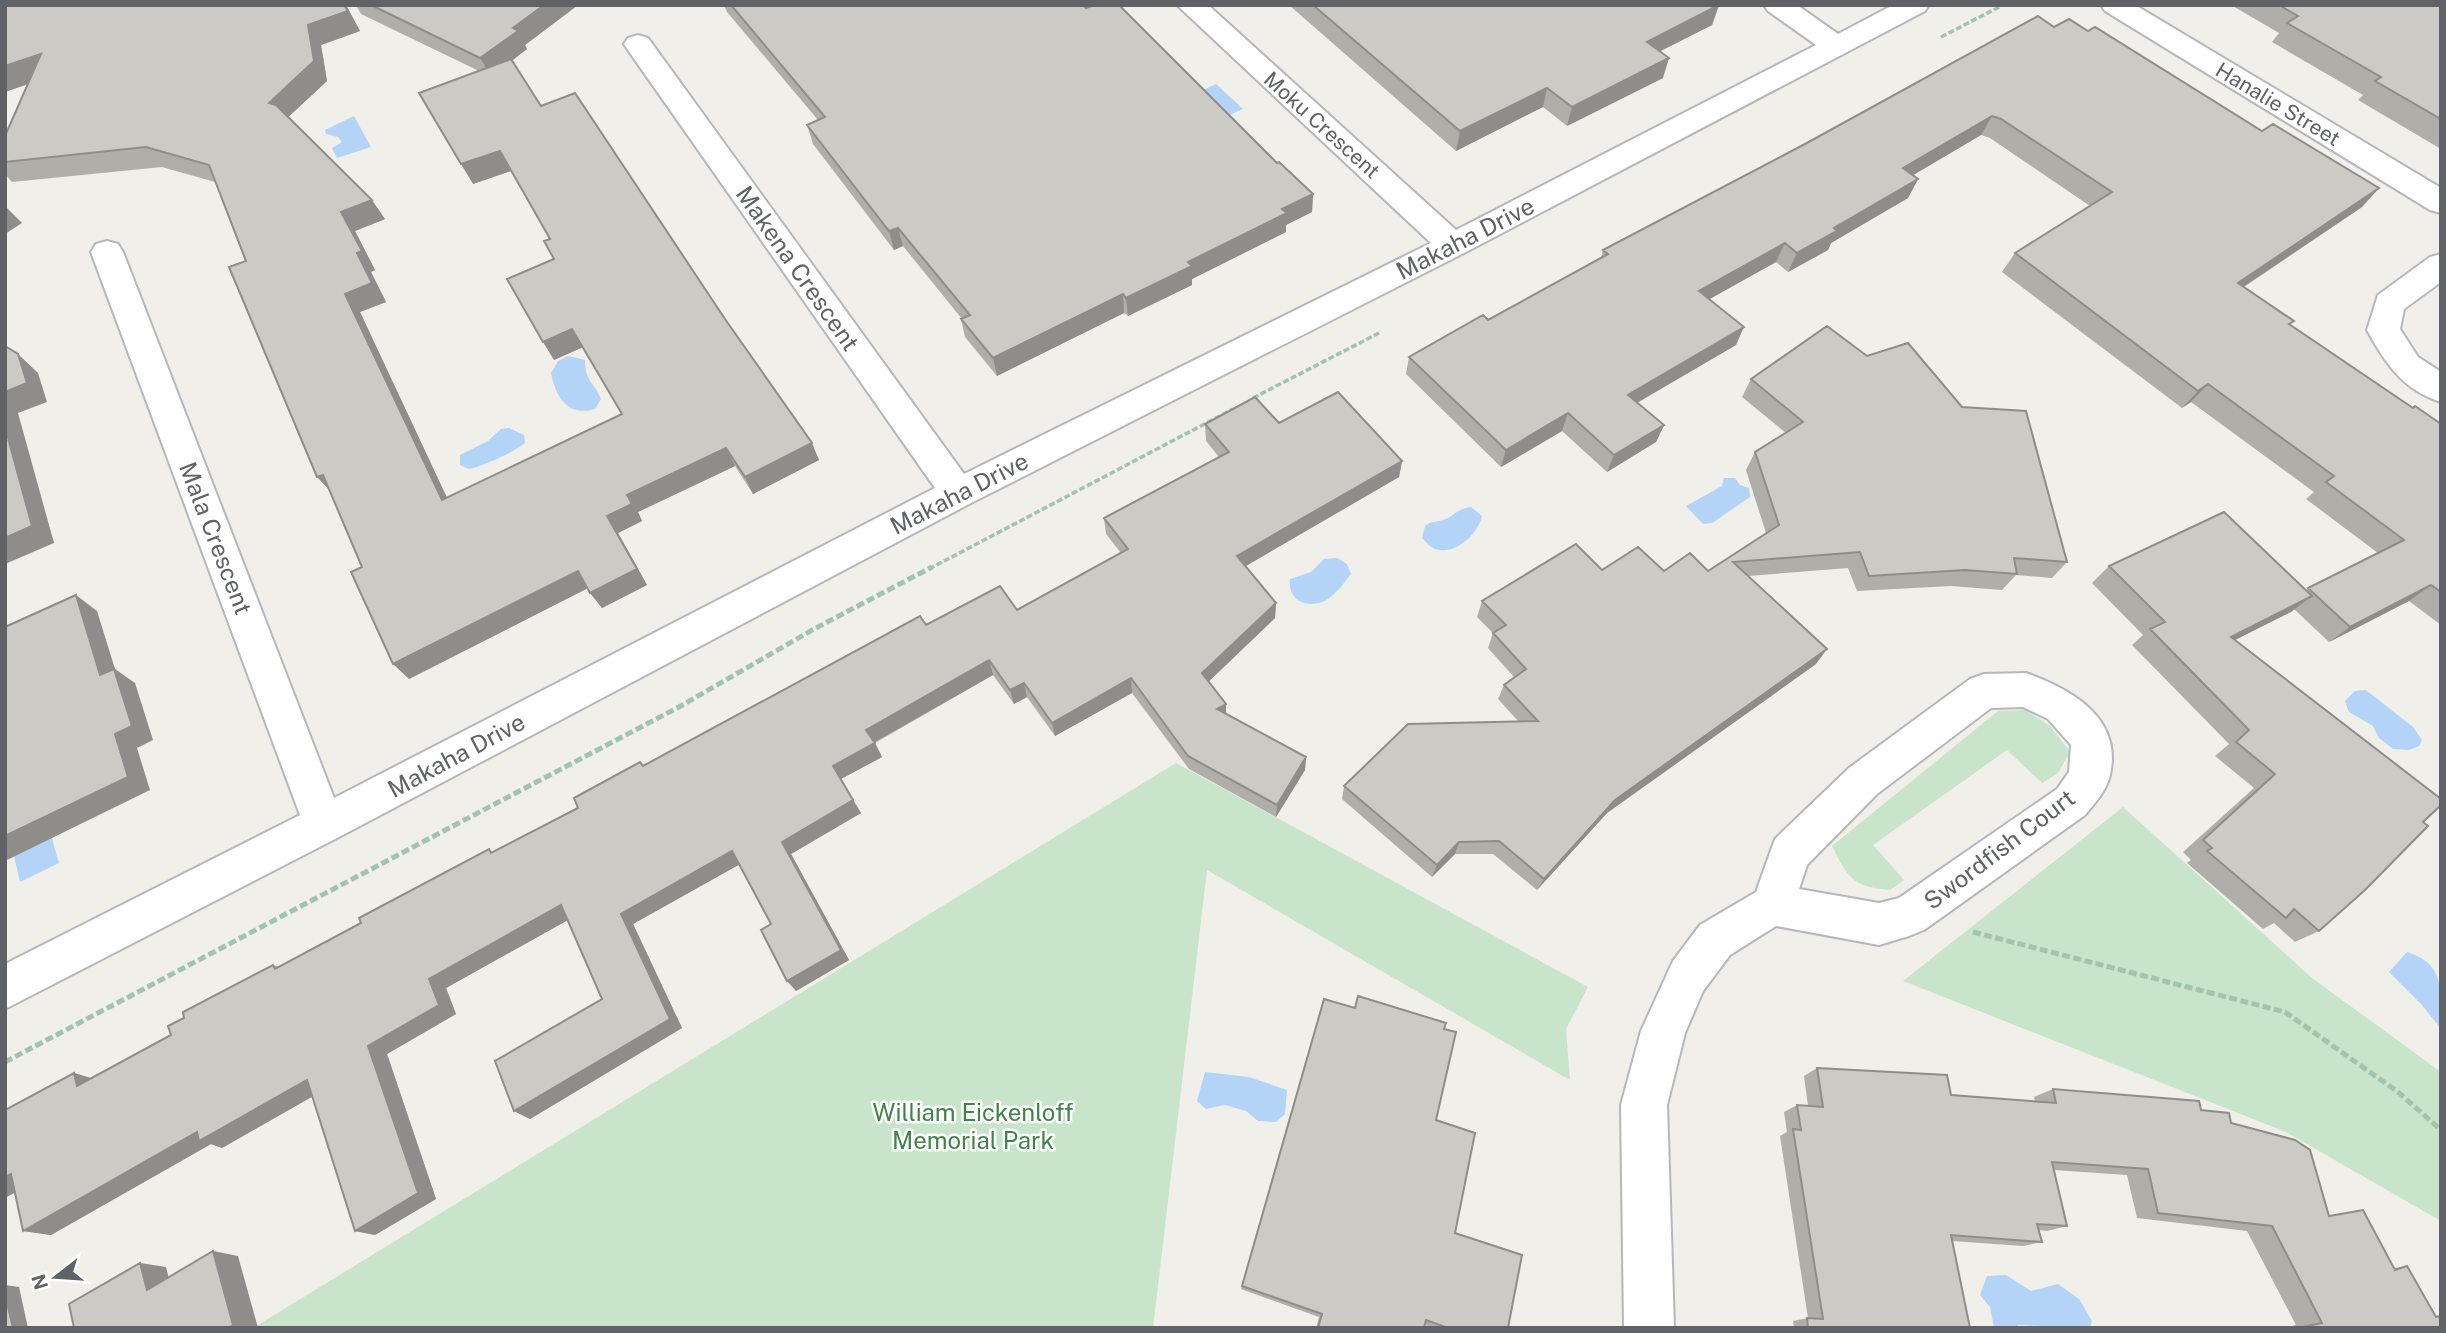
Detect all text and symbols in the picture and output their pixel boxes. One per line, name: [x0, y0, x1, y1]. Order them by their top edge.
street label: Hanalie Street: [2211, 57, 2345, 151]
street label: Moku Crescent: [1259, 66, 1385, 184]
street label: Makena Crescent: [731, 180, 865, 356]
street label: Makaha Drive: [1391, 191, 1539, 285]
street label: Makaha Drive: [885, 446, 1033, 540]
street label: Mala Crescent: [174, 458, 258, 618]
street label: Makaha Drive: [383, 707, 529, 803]
street label: Swordfish Court: [1918, 783, 2080, 915]
park label: William Eickenloff Memorial Park: [873, 1098, 1073, 1154]
north arrow: [21, 1242, 91, 1312]
text: N: [27, 1272, 52, 1292]

